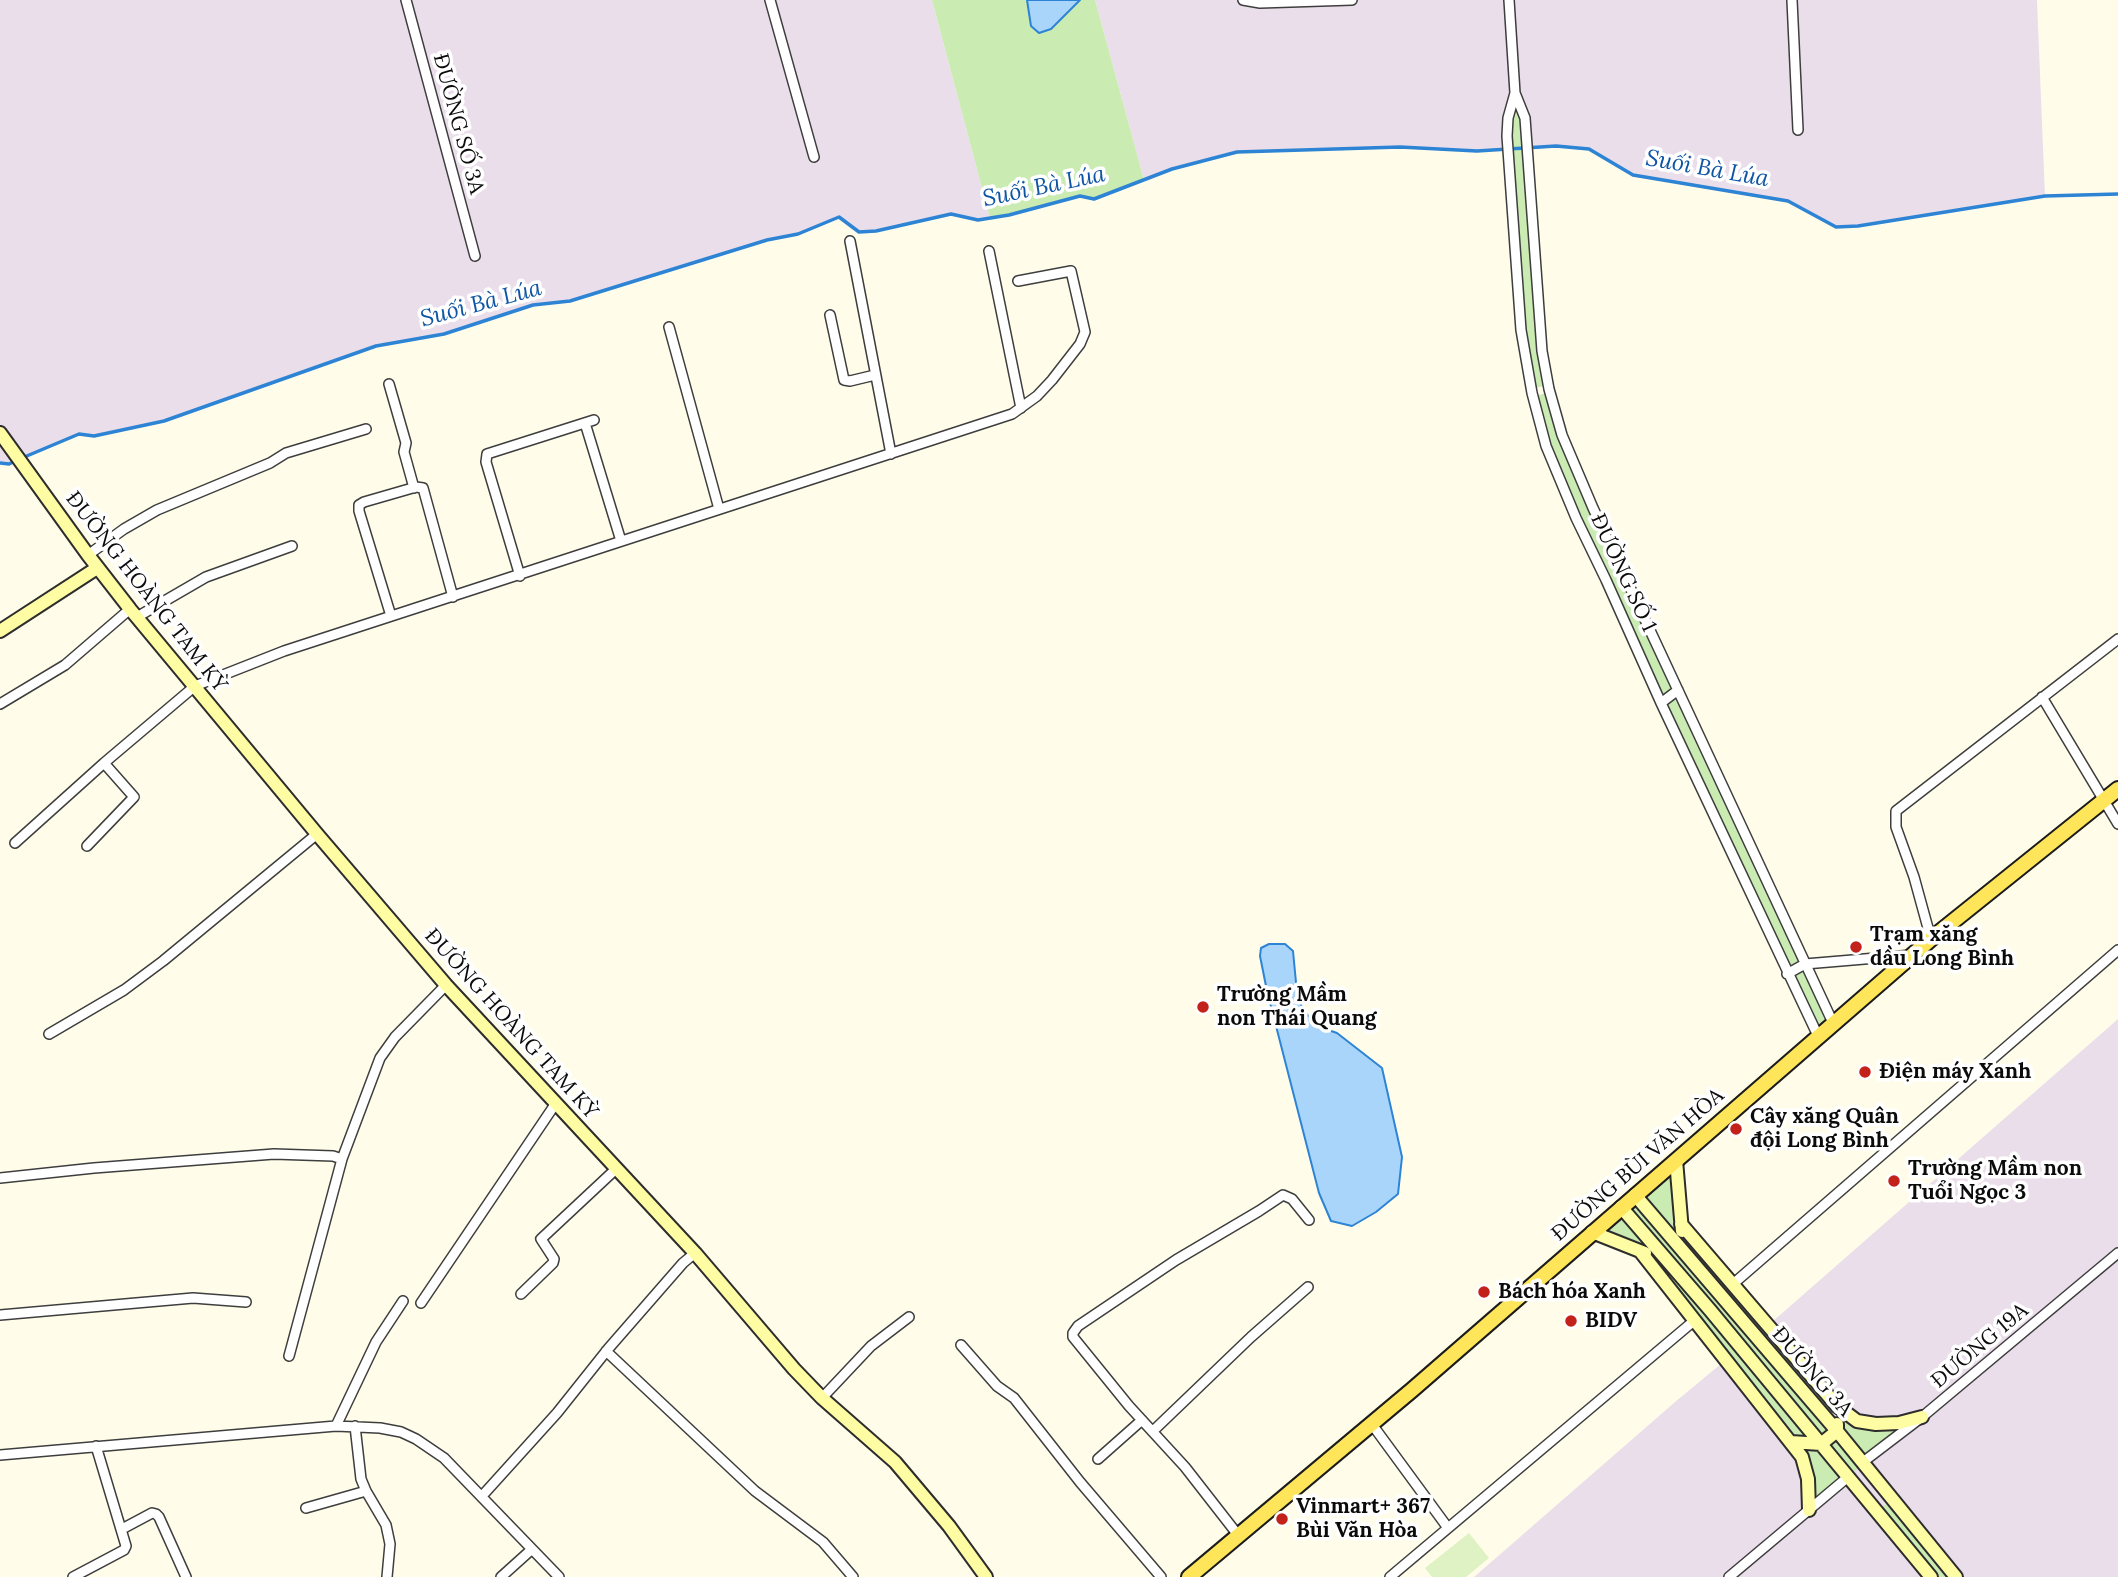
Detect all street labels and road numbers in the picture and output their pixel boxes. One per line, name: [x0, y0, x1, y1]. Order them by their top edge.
street label: ĐƯỜNG SỐ 3A: [427, 51, 489, 197]
street label: ĐƯỜNG HOÀNG TAM KỲ: [60, 487, 232, 697]
street label: ĐƯỜNG SỐ 1: [1585, 510, 1661, 636]
street label: ĐƯỜNG HOÀNG TAM KỲ: [419, 924, 603, 1124]
street label: ĐƯỜNG BÙI VĂN HÒA: [1547, 1083, 1729, 1247]
street label: ĐƯỜNG 19A: [1927, 1298, 2033, 1394]
street label: ĐƯỜNG 3A: [1766, 1322, 1858, 1422]

